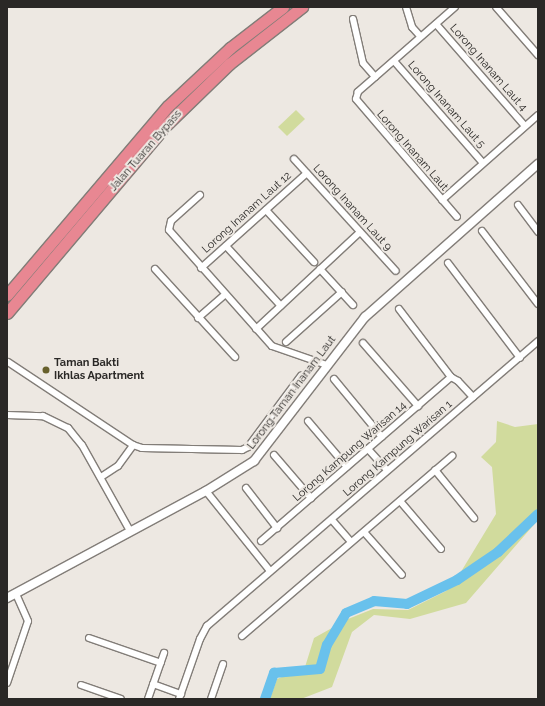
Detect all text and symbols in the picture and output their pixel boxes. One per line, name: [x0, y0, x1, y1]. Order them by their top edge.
street label: Lorong Inanam Laut 4: [447, 22, 529, 114]
street label: Lorong Inanam Laut 5: [405, 59, 487, 151]
street label: Jalan Tuaran Bypass: [107, 108, 185, 194]
street label: Lorong Inanam Laut: [374, 108, 450, 194]
street label: Lorong Inanam Laut 9: [310, 162, 394, 254]
street label: Lorong Inanam Laut 12: [200, 169, 294, 257]
street label: Lorong Taman Inanam Laut: [245, 334, 339, 452]
place label: Taman Bakti Ikhlas Apartment: [54, 357, 145, 383]
marker: Taman Bakti Ikhlas Apartment: [41, 365, 51, 375]
street label: Lorong Kampung Warisan 1: [341, 398, 455, 500]
street label: Lorong Kampung Warisan 14: [291, 399, 409, 505]

